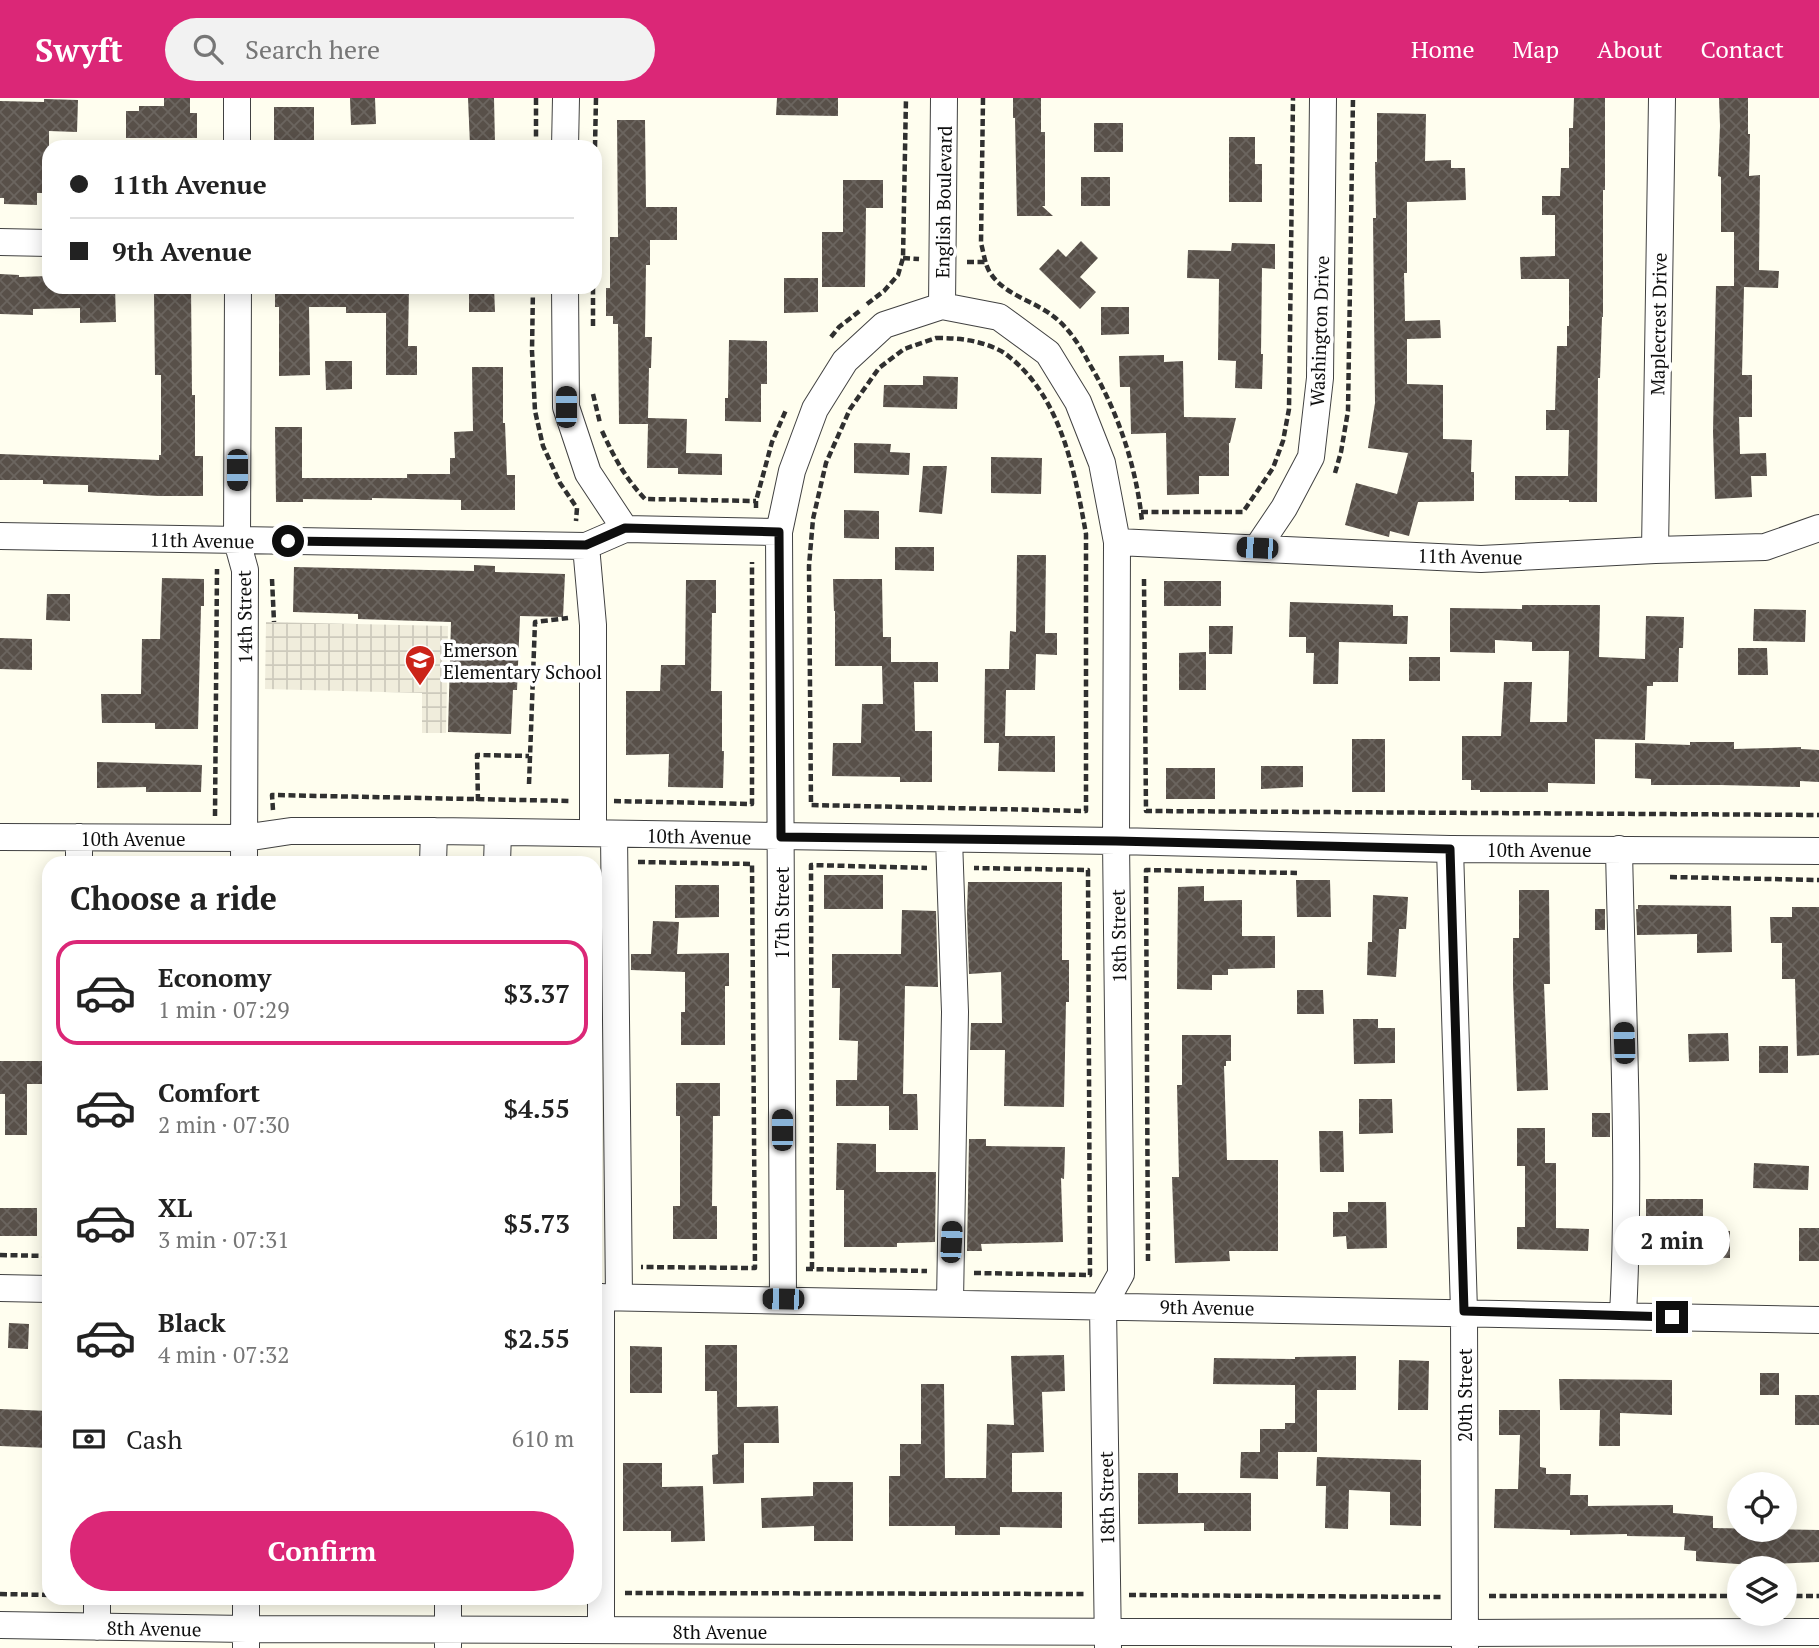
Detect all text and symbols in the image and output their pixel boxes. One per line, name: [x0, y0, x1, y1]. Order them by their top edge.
search box: [165, 18, 655, 81]
text: Swyft: [35, 28, 123, 71]
icon: search: [189, 30, 227, 68]
text: Search here: [245, 32, 380, 66]
text: Home: [1411, 33, 1475, 65]
text: Map: [1513, 33, 1559, 65]
text: About: [1597, 33, 1663, 65]
text: Contact: [1701, 33, 1784, 65]
street label: English Boulevard: [929, 125, 957, 279]
text: 11th Avenue: [112, 167, 267, 201]
text: 9th Avenue: [112, 234, 252, 268]
street label: Maplecrest Drive: [1644, 252, 1672, 396]
street label: Washington Drive: [1304, 255, 1334, 407]
car: [556, 386, 577, 428]
car: [227, 449, 248, 491]
route start: [272, 525, 304, 557]
street label: 11th Avenue: [149, 527, 255, 553]
car: [1236, 536, 1279, 560]
street label: 11th Avenue: [1417, 543, 1523, 569]
street label: 14th Street: [231, 570, 257, 664]
place label: Emerson Elementary School: [443, 637, 602, 684]
school or university icon: Emerson Elementary School: [403, 643, 437, 687]
street label: 10th Avenue: [646, 823, 752, 849]
street label: 10th Avenue: [81, 826, 185, 851]
street label: 10th Avenue: [1487, 837, 1591, 862]
street label: 17th Street: [769, 867, 794, 959]
text: Choose a ride: [70, 877, 277, 919]
street label: 18th Street: [1105, 889, 1131, 983]
text: Economy: [158, 960, 271, 994]
icon: car: [74, 961, 137, 1024]
text: $3.37: [504, 976, 570, 1010]
text: 1 min · 07:29: [158, 994, 290, 1025]
car: [1613, 1022, 1636, 1064]
text: Comfort: [158, 1075, 260, 1109]
icon: car: [74, 1076, 137, 1139]
text: $4.55: [504, 1091, 570, 1125]
text: 2 min · 07:30: [158, 1109, 290, 1140]
car: [772, 1109, 793, 1151]
text: XL: [158, 1190, 192, 1224]
icon: car: [74, 1191, 137, 1254]
text: $5.73: [504, 1206, 570, 1240]
callout: 2 min: [1614, 1216, 1730, 1264]
car: [940, 1220, 963, 1264]
text: 3 min · 07:31: [158, 1224, 290, 1255]
text: 2 min: [1641, 1225, 1703, 1256]
car: [762, 1288, 805, 1310]
street label: 9th Avenue: [1159, 1294, 1255, 1320]
route end: [1656, 1301, 1688, 1333]
text: Black: [158, 1305, 226, 1339]
icon: car: [74, 1306, 137, 1369]
text: $2.55: [504, 1321, 570, 1355]
text: 4 min · 07:32: [158, 1339, 290, 1370]
street label: 20th Street: [1452, 1348, 1477, 1442]
icon: cash: [70, 1420, 108, 1458]
text: Cash: [126, 1422, 182, 1456]
text: 610 m: [512, 1423, 574, 1454]
street label: 18th Street: [1093, 1451, 1119, 1545]
map controls: [1727, 1472, 1797, 1626]
button: locate: [1727, 1472, 1797, 1542]
button: Confirm: [70, 1511, 574, 1591]
button: layers: [1727, 1556, 1797, 1626]
street label: 8th Avenue: [106, 1615, 202, 1641]
street label: 8th Avenue: [673, 1619, 767, 1644]

